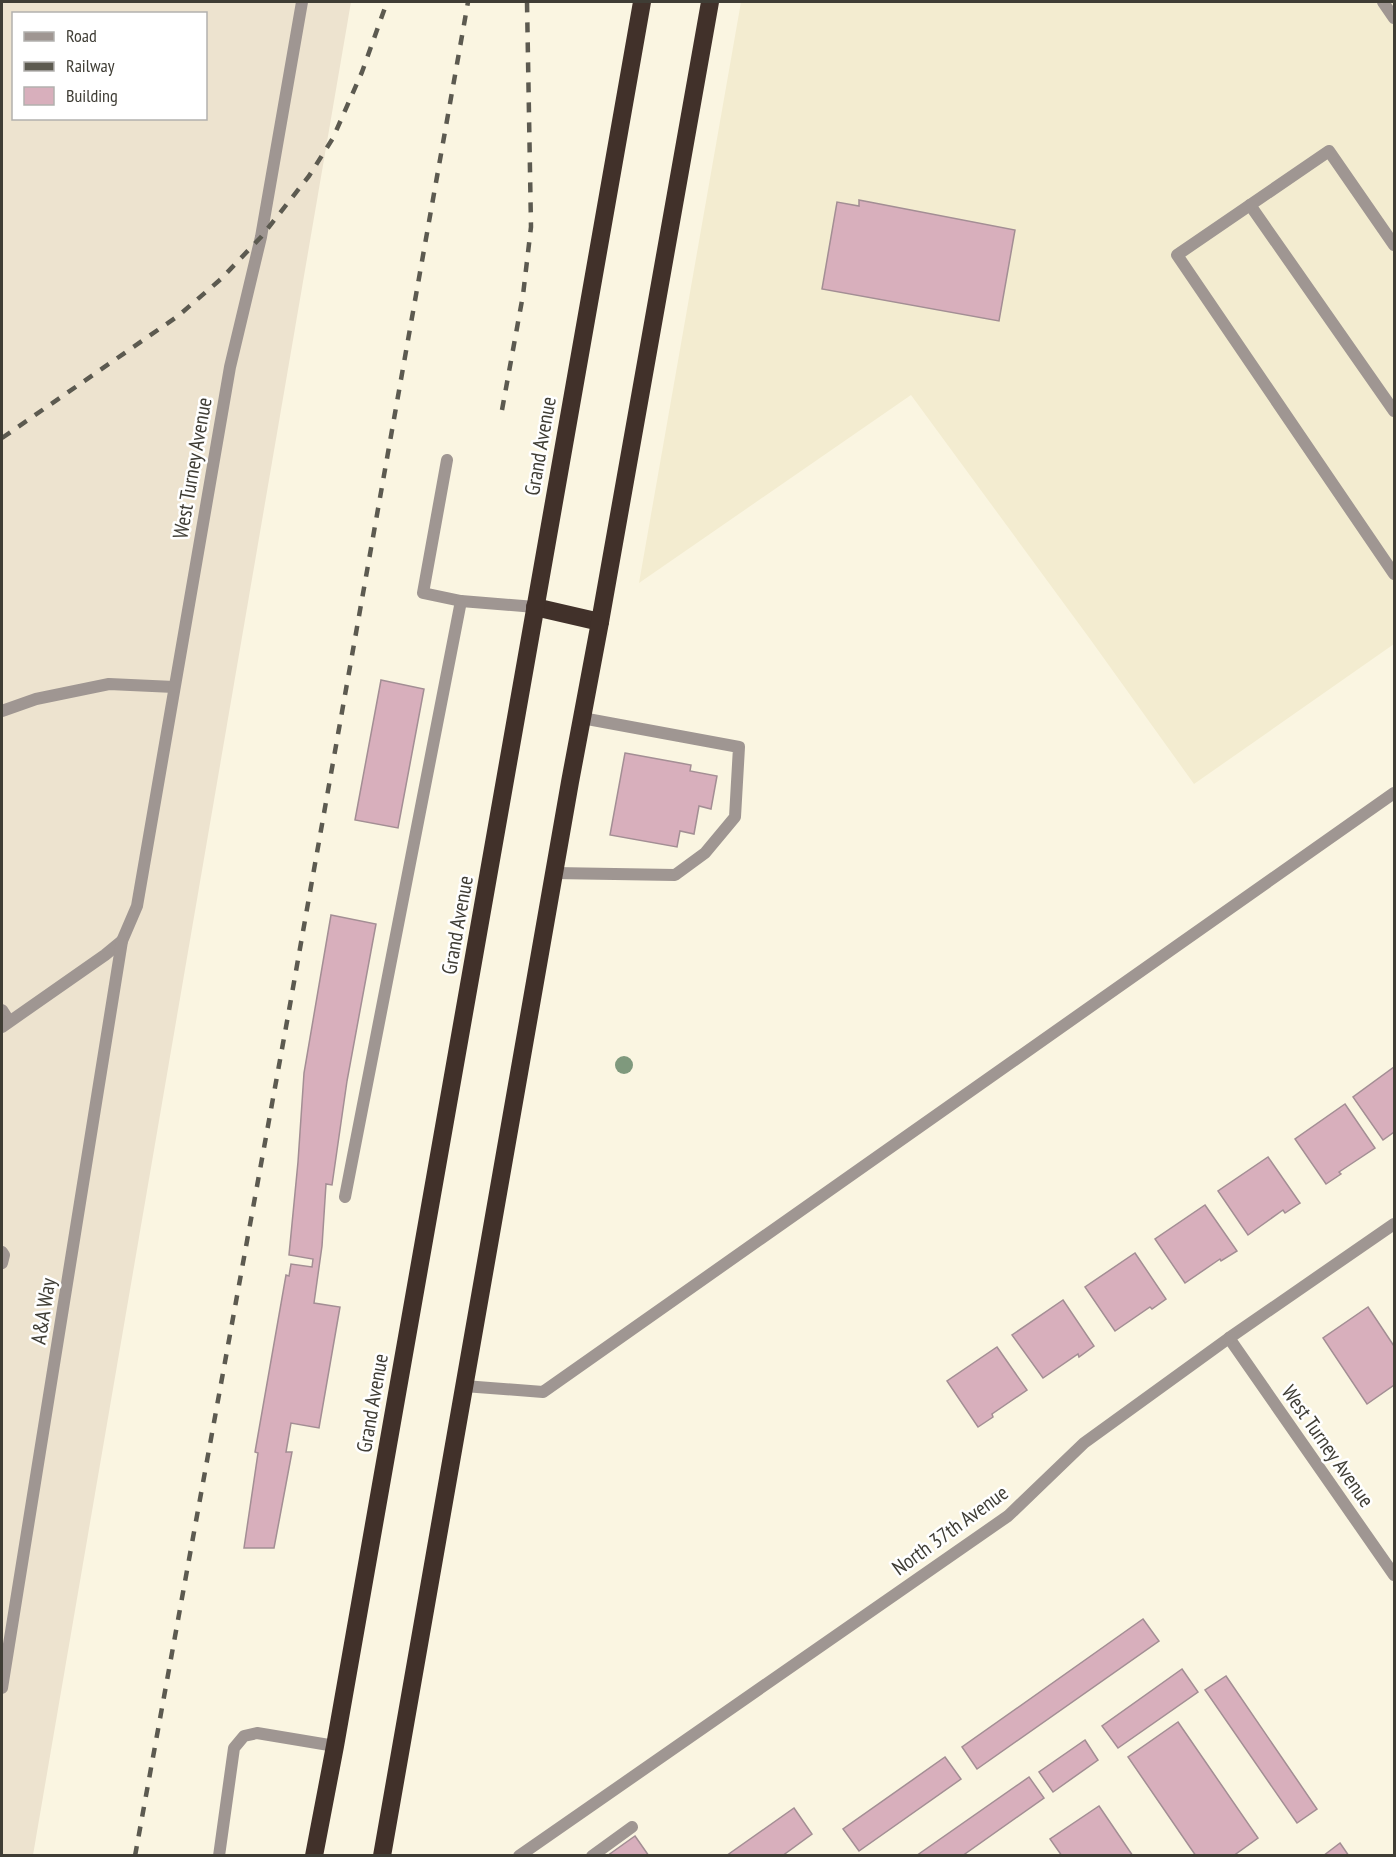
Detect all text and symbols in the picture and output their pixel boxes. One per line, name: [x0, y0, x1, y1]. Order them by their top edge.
legend: [12, 12, 207, 120]
text: Road: [66, 24, 97, 47]
text: Railway: [66, 54, 115, 77]
text: Building: [66, 84, 118, 107]
street label: West Turney Avenue: [166, 395, 218, 541]
street label: Grand Avenue: [518, 395, 562, 497]
street label: Grand Avenue: [435, 874, 479, 976]
street label: A&A Way: [24, 1276, 62, 1346]
street label: Grand Avenue: [350, 1352, 394, 1454]
street label: West Turney Avenue: [1276, 1380, 1380, 1512]
street label: North 37th Avenue: [887, 1479, 1013, 1581]

